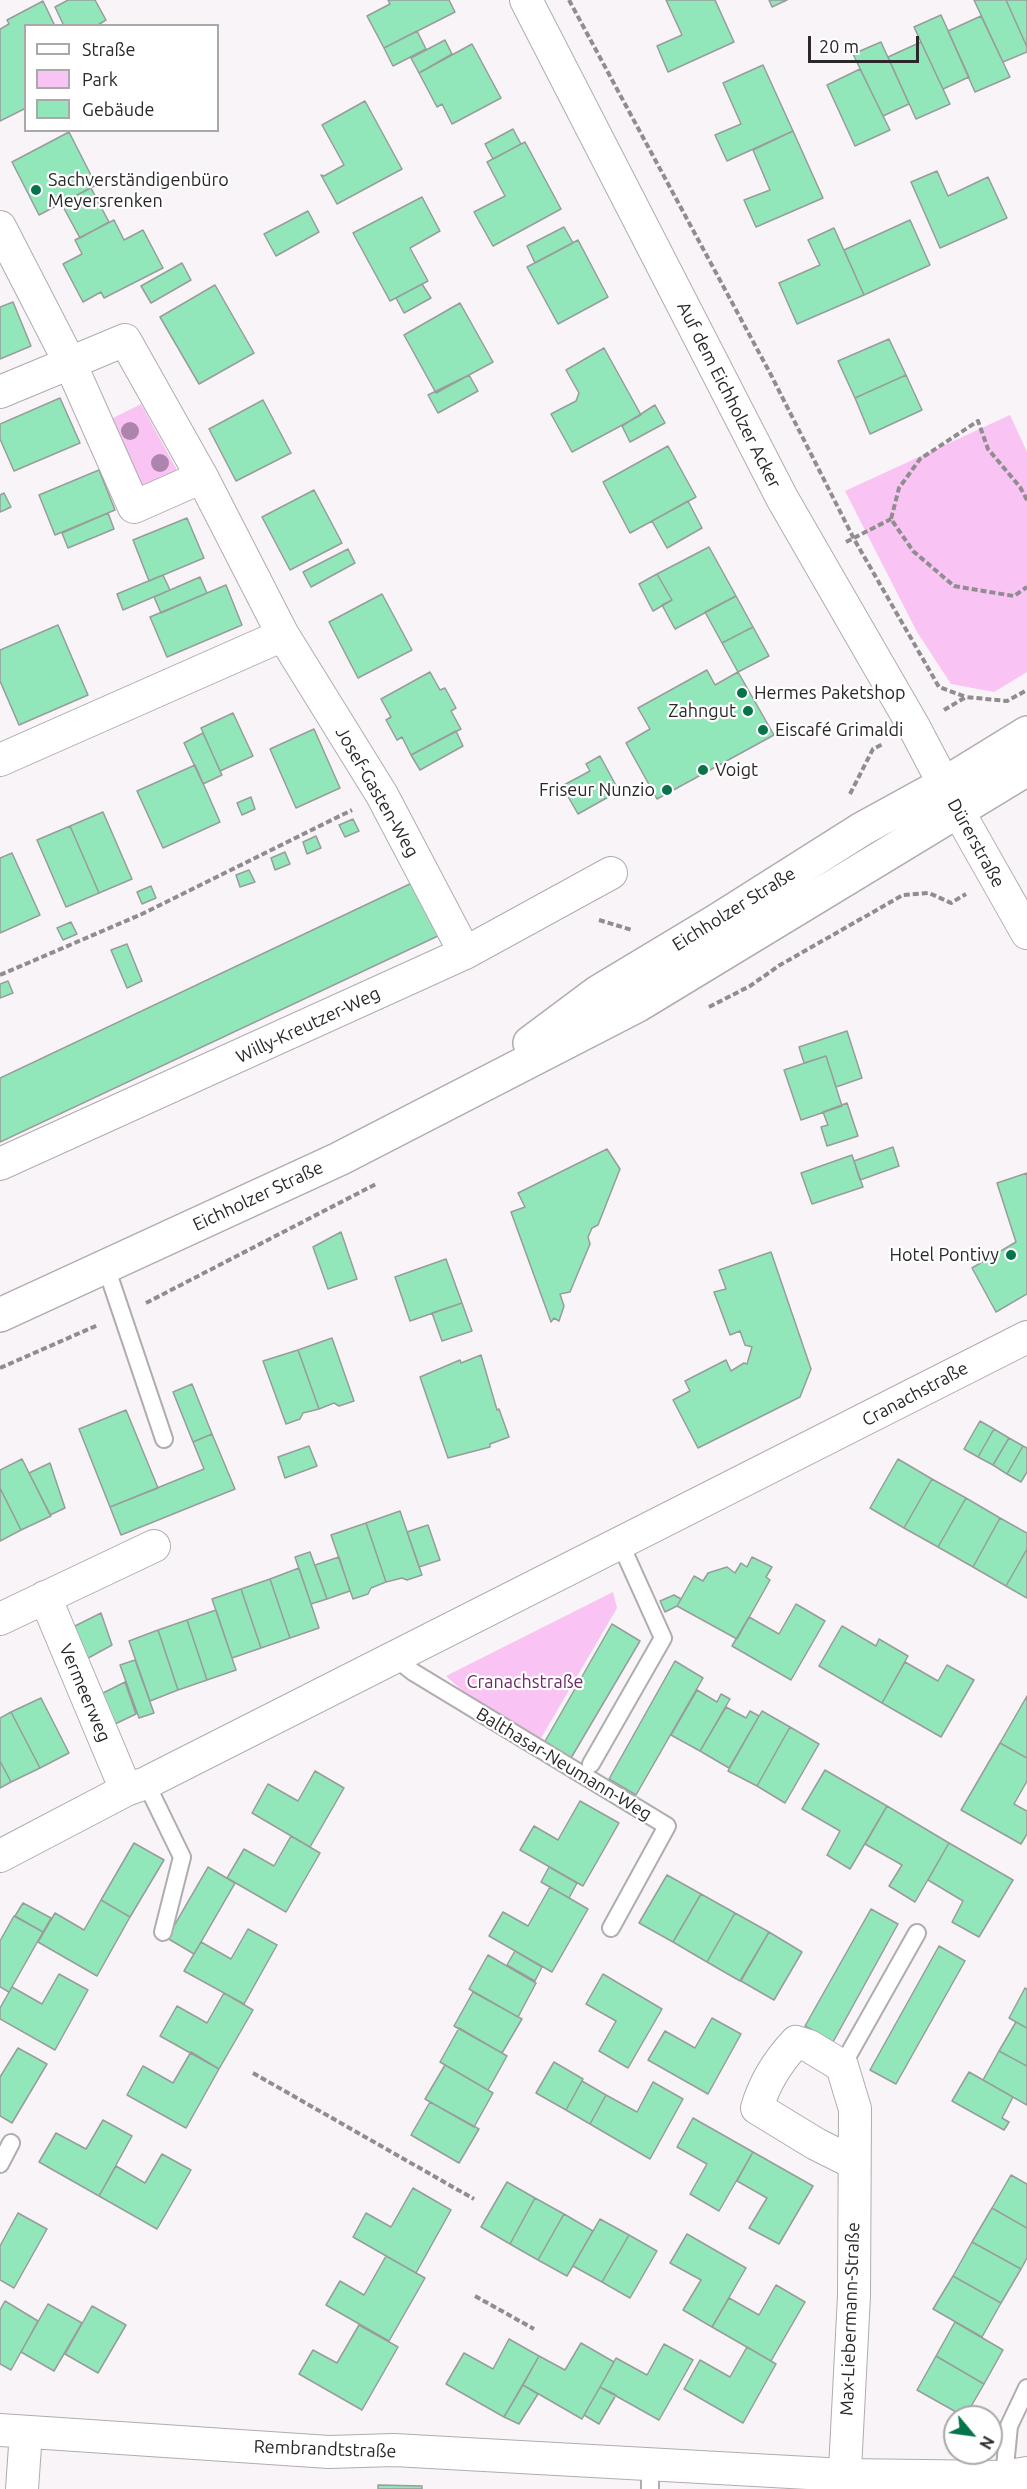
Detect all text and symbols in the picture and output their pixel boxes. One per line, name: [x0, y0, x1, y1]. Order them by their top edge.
legend: [24, 24, 219, 132]
scale bar: [811, 24, 922, 62]
text: 20 m: [819, 36, 859, 56]
text: Straße: [82, 39, 135, 59]
text: Park: [82, 69, 118, 89]
text: Gebäude: [82, 99, 154, 119]
place label: Sachverständigenbüro Meyersrenken: [48, 169, 229, 212]
marker: Sachverständigenbüro Meyersrenken: [29, 183, 43, 197]
street label: Auf dem Eichholzer Acker: [673, 298, 785, 492]
place label: Hermes Paketshop: [754, 682, 906, 704]
marker: Hermes Paketshop: [735, 686, 749, 700]
place label: Zahngut: [668, 700, 736, 722]
marker: Zahngut: [741, 704, 755, 718]
place label: Eiscafé Grimaldi: [775, 719, 903, 741]
street label: Josef-Gasten-Weg: [331, 723, 423, 861]
marker: Eiscafé Grimaldi: [756, 723, 770, 737]
place label: Voigt: [715, 759, 758, 781]
marker: Voigt: [696, 763, 710, 777]
place label: Friseur Nunzio: [539, 779, 655, 801]
marker: Friseur Nunzio: [660, 783, 674, 797]
street label: Dürerstraße: [943, 795, 1009, 891]
street label: Eichholzer Straße: [668, 862, 800, 956]
street label: Willy-Kreutzer-Weg: [233, 982, 383, 1068]
street label: Eichholzer Straße: [190, 1156, 326, 1236]
place label: Hotel Pontivy: [890, 1244, 999, 1266]
marker: Hotel Pontivy: [1004, 1248, 1018, 1262]
street label: Cranachstraße: [858, 1357, 972, 1431]
street label: Vermeerweg: [55, 1641, 115, 1745]
park label: Cranachstraße: [467, 1671, 583, 1693]
street label: Balthasar-Neumann-Weg: [472, 1703, 656, 1825]
street label: Max-Liebermann-Straße: [836, 2222, 864, 2416]
north arrow: [943, 2405, 1003, 2465]
text: N: [976, 2433, 998, 2452]
street label: Rembrandtstraße: [253, 2436, 397, 2462]

